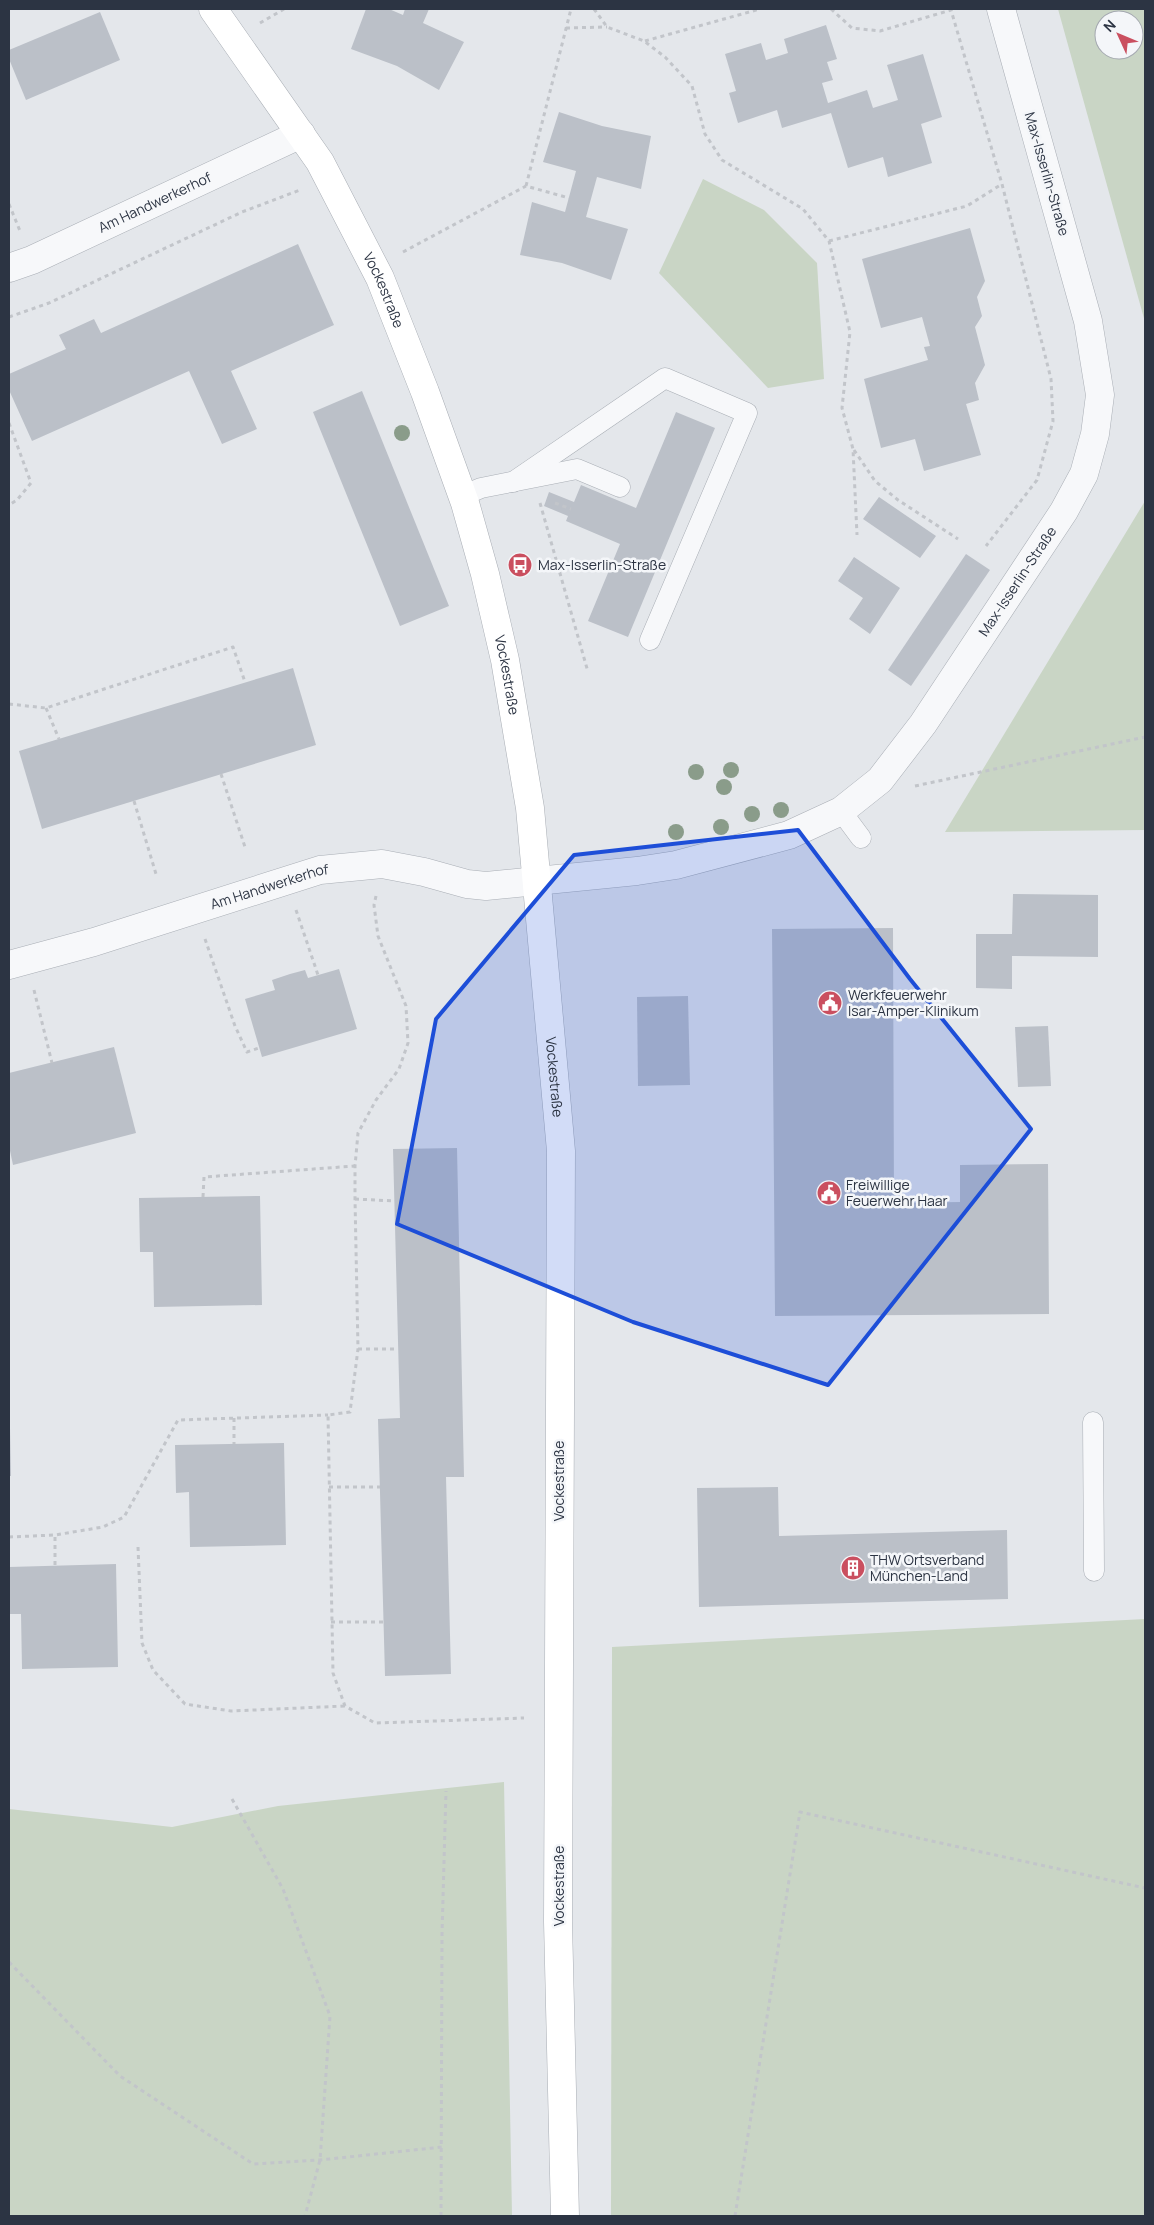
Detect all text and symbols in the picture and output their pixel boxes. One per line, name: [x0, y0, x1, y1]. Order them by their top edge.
north arrow: [1094, 10, 1144, 60]
text: N: [1099, 15, 1120, 36]
street label: Max-Isserlin-Straße: [1021, 110, 1074, 238]
street label: Am Handwerkerhof: [95, 167, 214, 237]
street label: Vockestraße: [359, 249, 409, 331]
street label: Max-Isserlin-Straße: [974, 522, 1060, 640]
bus stop icon: Max-Isserlin-Straße: [507, 552, 533, 578]
place label: Max-Isserlin-Straße: [538, 555, 666, 574]
street label: Vockestraße: [491, 633, 524, 716]
street label: Am Handwerkerhof: [208, 859, 329, 913]
place label: Werkfeuerwehr Isar-Amper-Klinikum: [848, 985, 979, 1020]
public building icon: Werkfeuerwehr Isar-Amper-Klinikum: [817, 990, 843, 1016]
street label: Vockestraße: [542, 1036, 568, 1118]
place label: Freiwillige Feuerwehr Haar: [846, 1175, 948, 1210]
public building icon: Freiwillige Feuerwehr Haar: [816, 1180, 842, 1206]
street label: Vockestraße: [549, 1441, 568, 1521]
place label: THW Ortsverband München-Land: [870, 1550, 984, 1585]
building icon: THW Ortsverband München-Land: [840, 1555, 866, 1581]
street label: Vockestraße: [549, 1846, 568, 1926]

